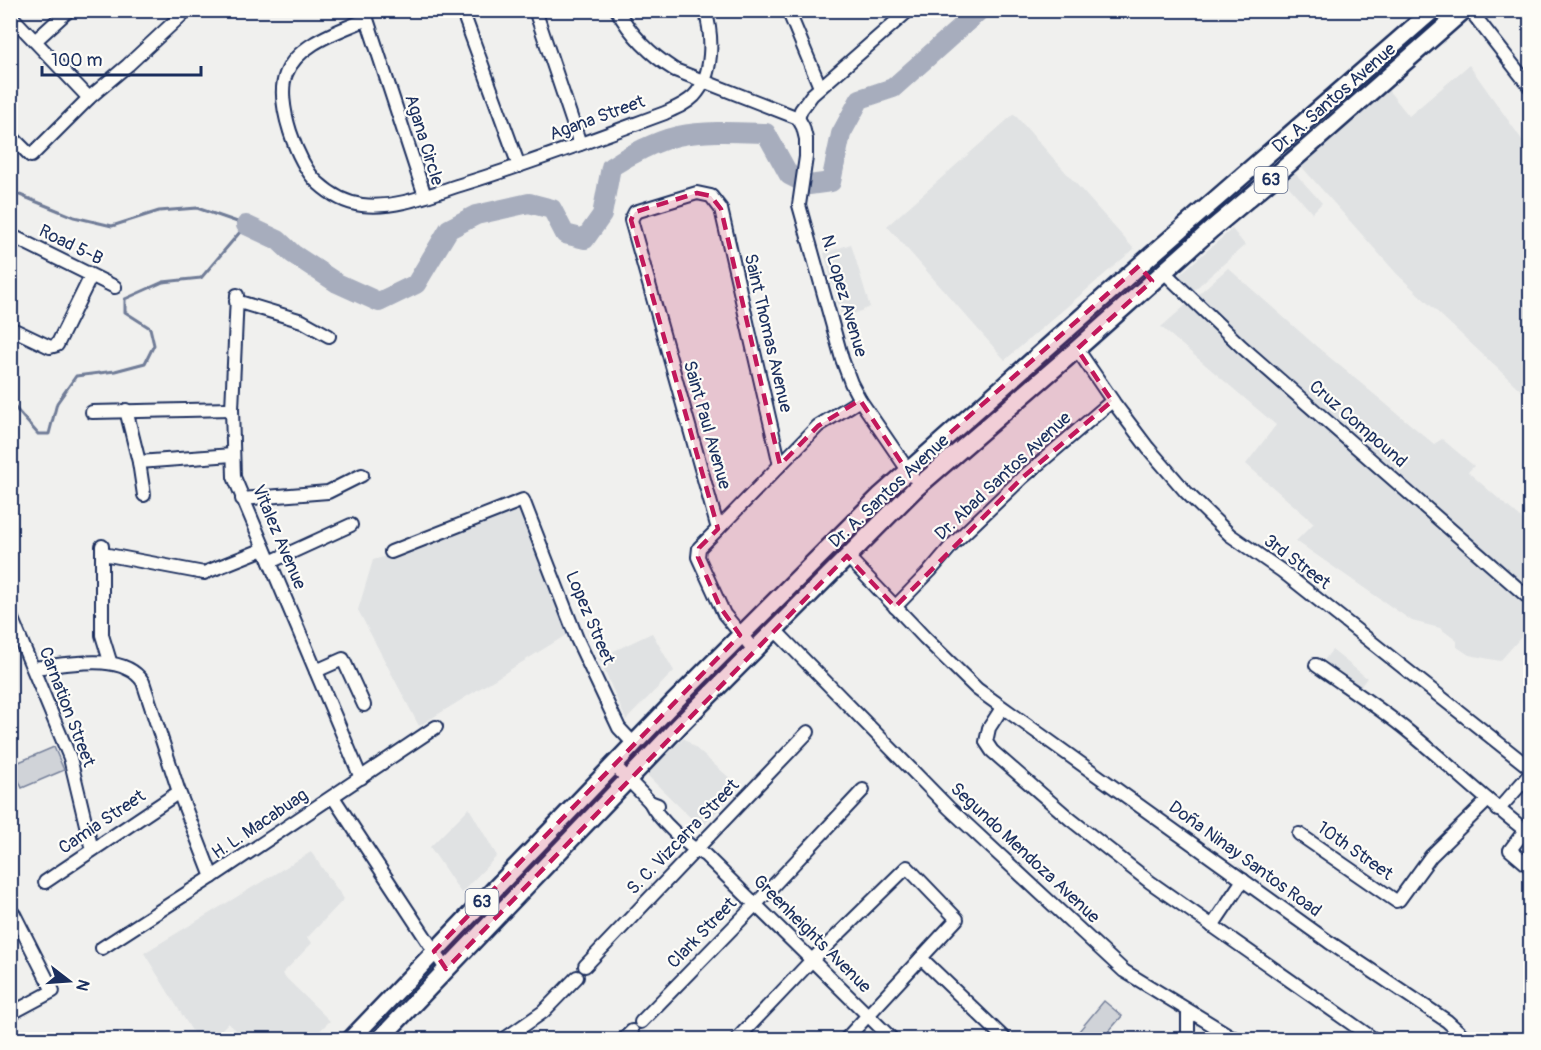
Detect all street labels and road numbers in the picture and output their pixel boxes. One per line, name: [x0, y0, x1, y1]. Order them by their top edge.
street label: Dr. A. Santos Avenue: [1267, 38, 1401, 158]
street label: Agana Street: [546, 90, 649, 146]
street label: Agana Circle: [399, 92, 449, 188]
road number: 63: [1254, 167, 1288, 193]
street label: Road 5-B: [35, 220, 107, 270]
street label: N. Lopez Avenue: [816, 232, 872, 360]
street label: Saint Thomas Avenue: [739, 251, 797, 415]
street label: Saint Paul Avenue: [678, 358, 736, 492]
street label: Cruz Compound: [1304, 375, 1412, 473]
street label: Dr. Abad Santos Avenue: [930, 407, 1076, 545]
street label: Dr. A. Santos Avenue: [824, 429, 954, 553]
street label: Vitalez Avenue: [247, 481, 311, 593]
street label: 3rd Street: [1259, 529, 1336, 595]
street label: Lopez Street: [560, 568, 620, 669]
street label: Carnation Street: [34, 644, 101, 771]
street label: S. C. Vizcarra Street: [622, 774, 745, 900]
street label: Segundo Mendoza Avenue: [945, 778, 1105, 928]
street label: H. L. Macabuag: [208, 783, 312, 865]
street label: Camia Street: [54, 784, 150, 859]
street label: Doña Ninay Santos Road: [1164, 796, 1326, 922]
street label: 10th Street: [1312, 816, 1398, 886]
street label: Greenheights Avenue: [748, 870, 876, 998]
road number: 63: [466, 889, 498, 915]
street label: Clark Street: [662, 892, 742, 974]

